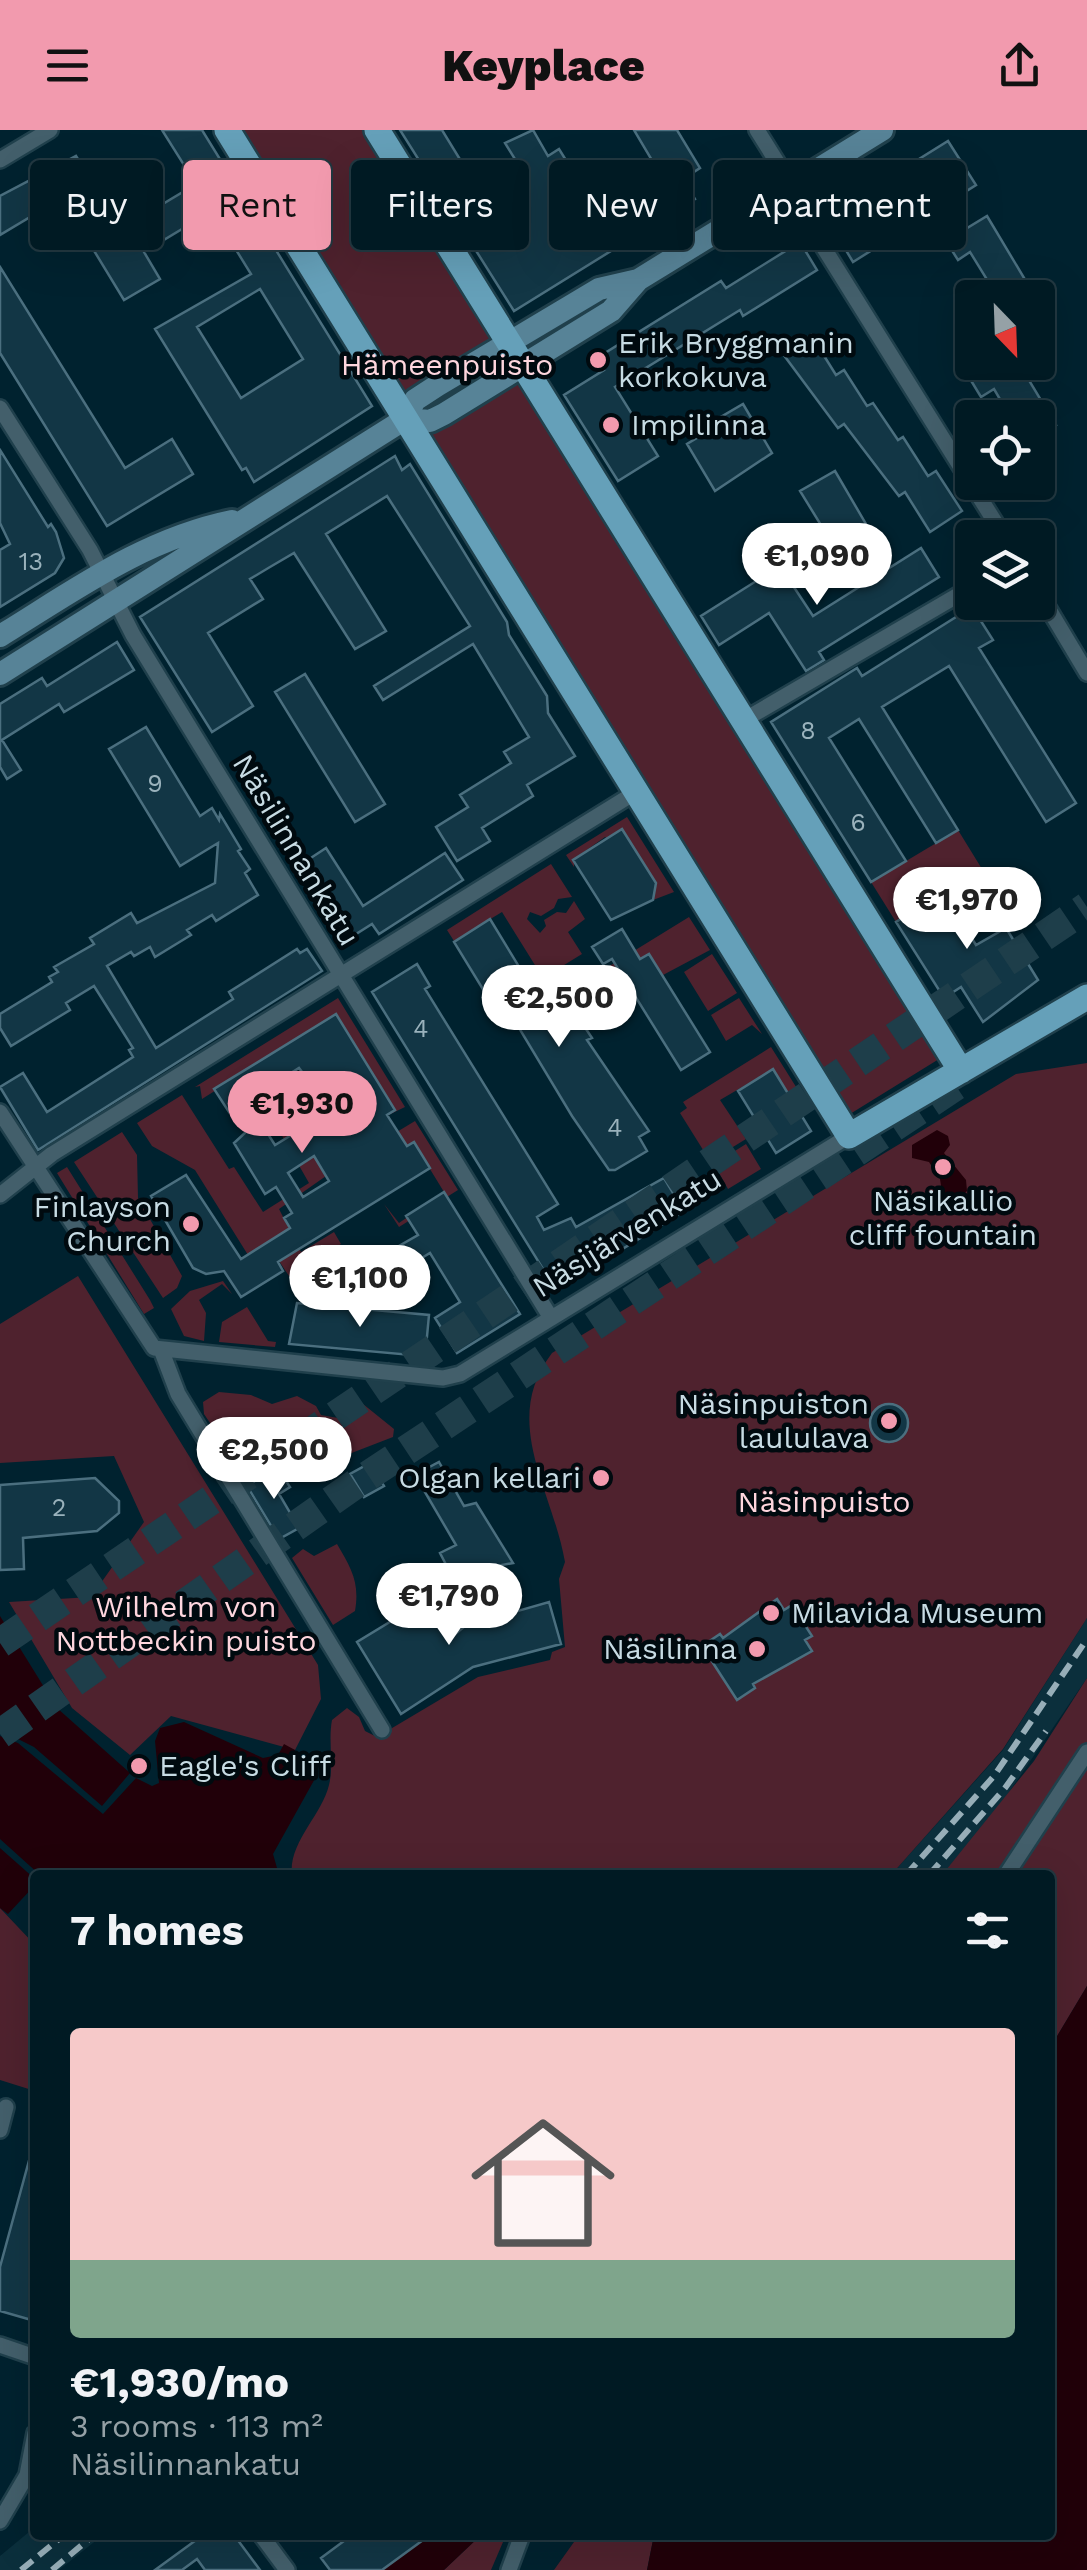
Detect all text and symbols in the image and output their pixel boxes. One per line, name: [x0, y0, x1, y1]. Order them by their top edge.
icon: menu: [40, 38, 95, 93]
icon: share: [992, 38, 1047, 93]
text: Keyplace: [442, 39, 645, 92]
chip: Buy: [30, 160, 163, 250]
chip: Rent: [183, 160, 331, 250]
chip: Filters: [351, 160, 529, 250]
chip: New: [549, 160, 693, 250]
chip: Apartment: [713, 160, 966, 250]
north arrow: [955, 280, 1055, 380]
map controls: [955, 280, 1055, 620]
place label: Erik Bryggmanin korkokuva: [618, 325, 854, 394]
park label: Hämeenpuisto: [341, 347, 553, 382]
marker: Erik Bryggmanin korkokuva: [587, 349, 609, 371]
button: locate: [955, 400, 1055, 500]
place label: Impilinna: [631, 407, 766, 442]
marker: Impilinna: [600, 414, 622, 436]
button: layers: [955, 520, 1055, 620]
pin: €1,090: [736, 523, 898, 608]
text: €1,090: [764, 536, 870, 574]
house number: 13: [19, 547, 43, 576]
house number: 8: [800, 716, 816, 745]
street label: Näsilinnankatu: [226, 748, 367, 952]
house number: 9: [147, 769, 163, 798]
house number: 6: [850, 808, 866, 837]
pin: €1,970: [886, 867, 1048, 952]
text: €1,970: [915, 880, 1019, 918]
pin: €2,500: [478, 965, 640, 1050]
text: €2,500: [504, 978, 614, 1016]
house number: 4: [413, 1014, 429, 1043]
pin: €1,930: [221, 1071, 383, 1156]
text: €1,930: [250, 1084, 354, 1122]
house number: 4: [607, 1113, 623, 1142]
marker: Näsikallio cliff fountain: [932, 1156, 954, 1178]
street label: Näsijärvenkatu: [526, 1161, 727, 1305]
place label: Näsikallio cliff fountain: [849, 1183, 1037, 1252]
place label: Finlayson Church: [33, 1189, 171, 1258]
marker: Finlayson Church: [180, 1213, 202, 1235]
pin: €1,100: [279, 1245, 441, 1330]
text: €1,100: [311, 1258, 409, 1296]
place label: Näsinpuiston laululava: [678, 1386, 869, 1455]
marker: Näsinpuiston laululava: [878, 1410, 900, 1432]
pin: €2,500: [193, 1417, 355, 1502]
text: €2,500: [219, 1430, 329, 1468]
place label: Olgan kellari: [398, 1460, 581, 1495]
marker: Olgan kellari: [590, 1467, 612, 1489]
park label: Näsinpuisto: [738, 1484, 910, 1519]
house number: 2: [52, 1493, 66, 1522]
pin: €1,790: [368, 1563, 530, 1648]
text: €1,790: [398, 1576, 500, 1614]
park label: Wilhelm von Nottbeckin puisto: [55, 1589, 317, 1658]
place label: Milavida Museum: [791, 1595, 1043, 1630]
marker: Milavida Museum: [760, 1602, 782, 1624]
place label: Näsilinna: [603, 1631, 737, 1666]
marker: Näsilinna: [746, 1638, 768, 1660]
place label: Eagle's Cliff: [159, 1748, 332, 1783]
marker: Eagle's Cliff: [128, 1755, 150, 1777]
icon: filters: [960, 1903, 1015, 1958]
text: 7 homes: [70, 1906, 244, 1955]
icon: home: [453, 2093, 633, 2273]
text: €1,930/mo: [70, 2358, 289, 2407]
text: 3 rooms · 113 m²: [70, 2407, 323, 2445]
text: Näsilinnankatu: [70, 2445, 301, 2483]

